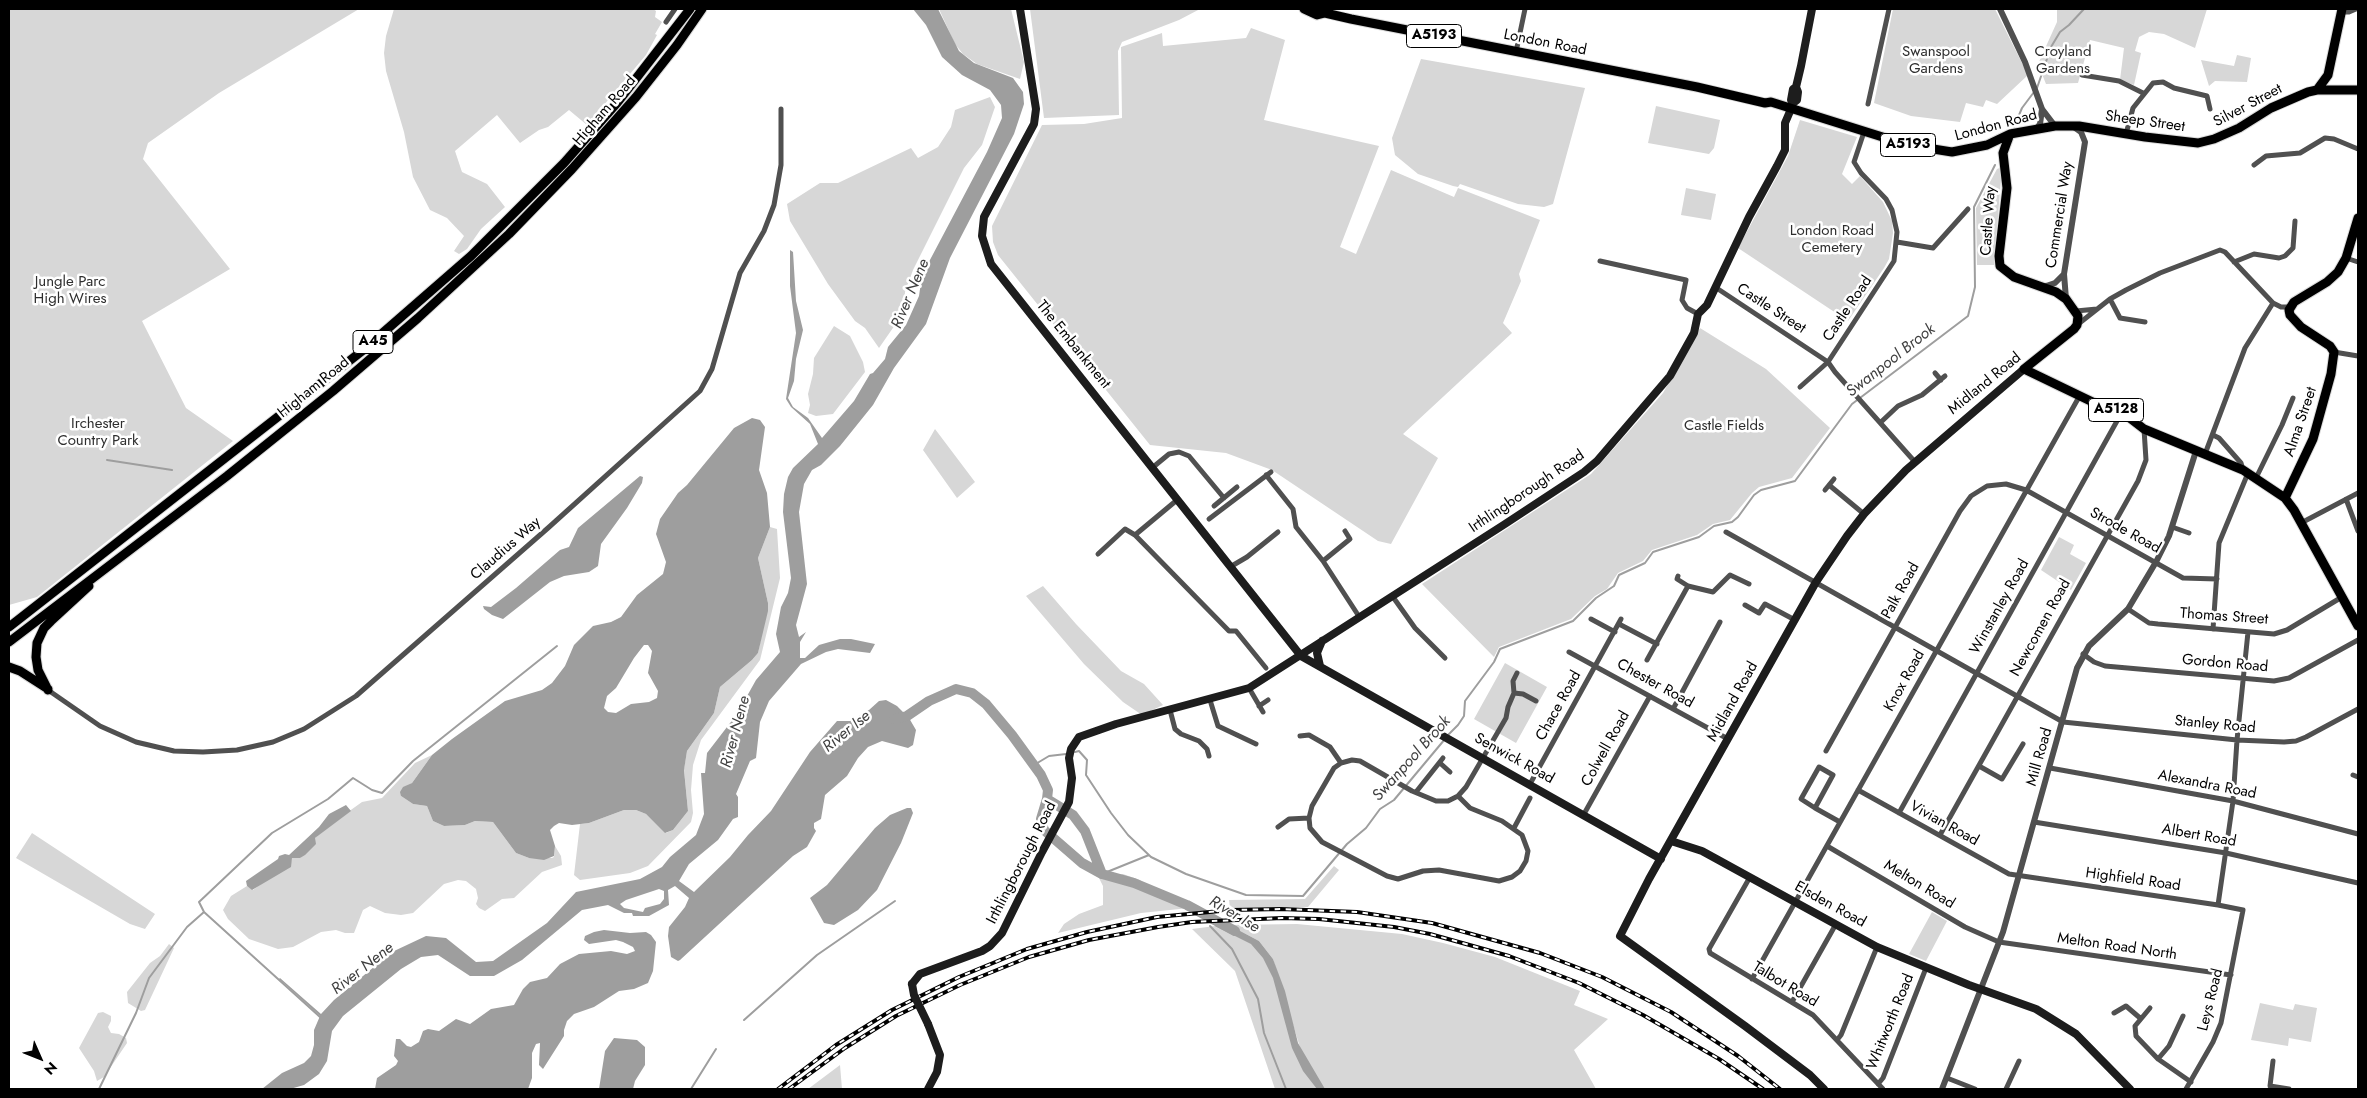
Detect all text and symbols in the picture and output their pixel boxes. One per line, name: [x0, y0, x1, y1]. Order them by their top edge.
road number: A5193: [1406, 24, 1462, 48]
street label: London Road: [1502, 26, 1588, 60]
park label: Swanspool Gardens: [1902, 43, 1970, 78]
park label: Croyland Gardens: [2035, 43, 2091, 78]
street label: Higham Road: [570, 72, 640, 150]
street label: Silver Street: [2211, 80, 2285, 132]
street label: London Road: [1953, 106, 2039, 146]
street label: Sheep Street: [2104, 107, 2186, 137]
road number: A5193: [1880, 134, 1936, 156]
street label: Commercial Way: [2043, 160, 2077, 270]
street label: Castle Way: [1978, 186, 2000, 256]
park label: London Road Cemetery: [1790, 222, 1874, 257]
water label: River Nene: [888, 256, 934, 332]
park label: Jungle Parc High Wires: [34, 273, 106, 308]
street label: Castle Road: [1820, 273, 1876, 345]
street label: Castle Street: [1733, 280, 1809, 338]
street label: The Embankment: [1032, 297, 1114, 393]
water label: Swanpool Brook: [1843, 320, 1939, 402]
road number: A45: [353, 331, 393, 354]
street label: Midland Road: [1945, 349, 2025, 419]
street label: Higham Road: [275, 354, 353, 422]
street label: Alma Street: [2281, 385, 2321, 459]
road number: A5128: [2088, 398, 2144, 422]
park label: Irchester Country Park: [57, 415, 139, 450]
park label: Castle Fields: [1684, 417, 1764, 435]
street label: Irthlingborough Road: [1466, 447, 1588, 537]
street label: Strode Road: [2087, 504, 2163, 558]
street label: Claudius Way: [467, 514, 545, 584]
street label: Winstanley Road: [1966, 556, 2034, 658]
street label: Palk Road: [1878, 560, 1924, 622]
street label: Newcomen Road: [2007, 576, 2075, 680]
street label: Thomas Street: [2179, 605, 2269, 629]
street label: Knox Road: [1881, 647, 1929, 715]
street label: Gordon Road: [2181, 651, 2269, 677]
street label: Chester Road: [1613, 655, 1697, 713]
street label: Midland Road: [1704, 659, 1762, 745]
street label: Chace Road: [1532, 668, 1586, 744]
water label: River Nene: [717, 694, 755, 770]
water label: River Ise: [819, 707, 875, 757]
street label: Colwell Road: [1578, 708, 1634, 790]
street label: Stanley Road: [2174, 712, 2256, 738]
water label: Swanpool Brook: [1369, 713, 1455, 805]
street label: Mill Road: [2023, 726, 2057, 788]
street label: Senwick Road: [1471, 730, 1557, 788]
street label: Alexandra Road: [2156, 767, 2258, 803]
street label: Vivian Road: [1906, 798, 1982, 850]
street label: Irthlingborough Road: [983, 799, 1061, 927]
street label: Albert Road: [2160, 821, 2238, 851]
street label: Melton Road: [1880, 857, 1958, 913]
street label: Highfield Road: [2084, 864, 2182, 896]
street label: Elsden Road: [1791, 878, 1869, 932]
water label: River Ise: [1205, 892, 1263, 938]
street label: Melton Road North: [2056, 930, 2178, 964]
water label: River Nene: [328, 939, 398, 999]
street label: Talbot Road: [1749, 958, 1821, 1012]
street label: Leys Road: [2195, 967, 2227, 1033]
street label: Whitworth Road: [1864, 971, 1918, 1073]
north arrow: [15, 1033, 65, 1083]
text: N: [40, 1057, 62, 1079]

